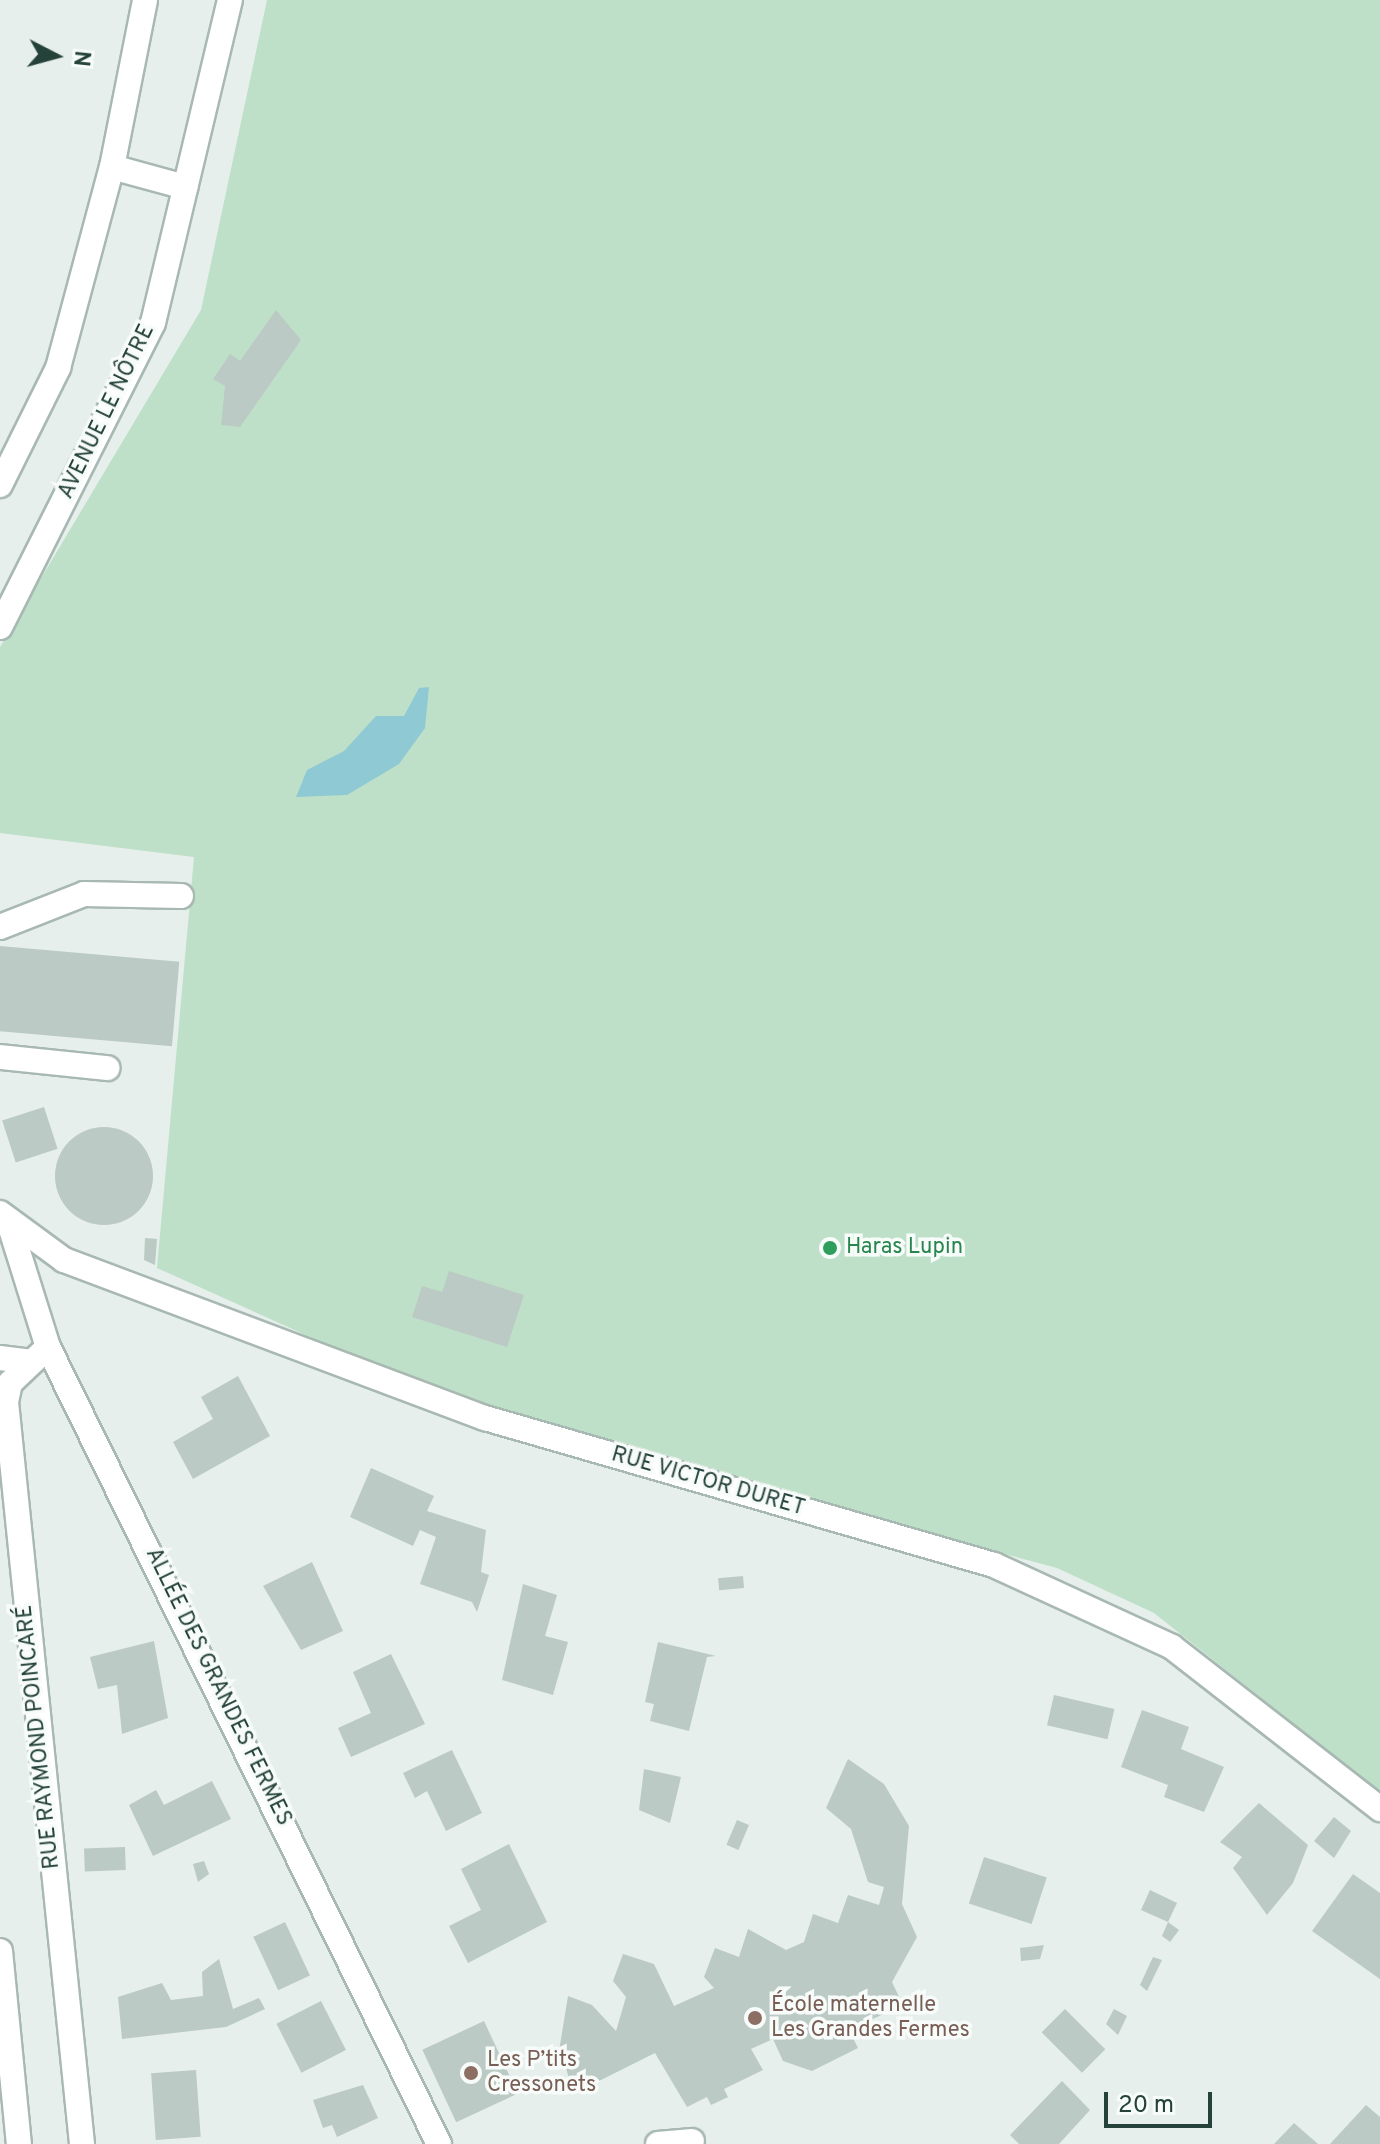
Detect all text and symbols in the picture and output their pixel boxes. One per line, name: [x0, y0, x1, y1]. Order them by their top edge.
north arrow: [16, 16, 96, 96]
text: N: [66, 49, 95, 68]
street label: AVENUE LE NÔTRE: [53, 320, 161, 504]
place label: Haras Lupin: [846, 1235, 963, 1261]
marker: Haras Lupin: [821, 1239, 839, 1257]
street label: RUE VICTOR DURET: [608, 1442, 808, 1522]
street label: ALLÉE DES GRANDES FERMES: [139, 1544, 297, 1830]
street label: RUE RAYMOND POINCARÉ: [12, 1604, 66, 1870]
place label: École maternelle Les Grandes Fermes: [771, 1992, 970, 2044]
marker: École maternelle Les Grandes Fermes: [746, 2009, 764, 2027]
place label: Les P’tits Cressonets: [487, 2047, 596, 2098]
marker: Les P’tits Cressonets: [462, 2064, 480, 2082]
scale bar: [1108, 2076, 1216, 2126]
text: 20 m: [1118, 2091, 1174, 2121]

